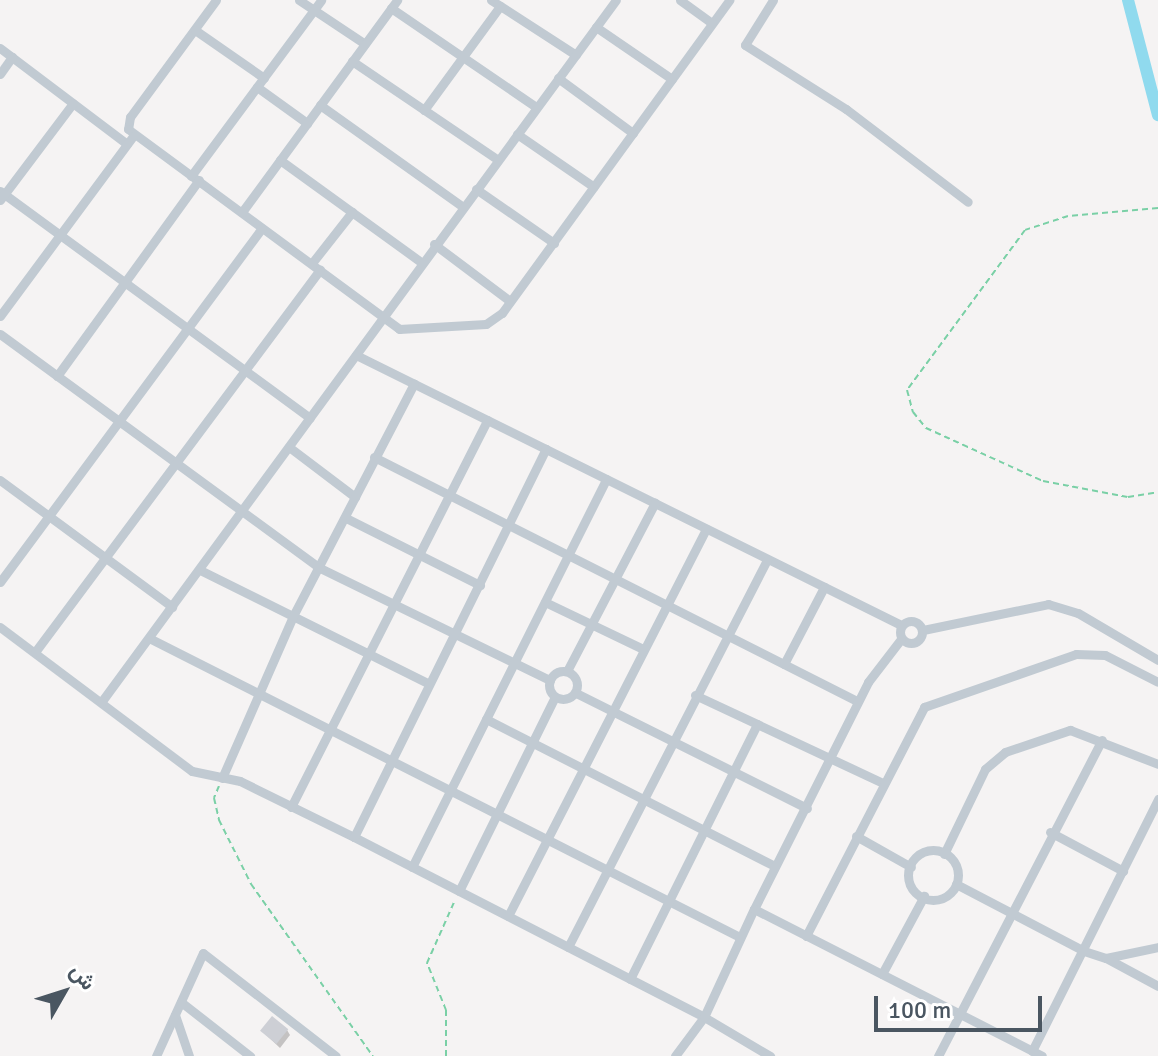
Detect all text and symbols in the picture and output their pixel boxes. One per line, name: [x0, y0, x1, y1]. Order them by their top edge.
north arrow: [24, 952, 104, 1032]
text: ش: [64, 958, 102, 995]
scale bar: [878, 980, 1046, 1030]
text: 100 m: [888, 995, 951, 1025]

